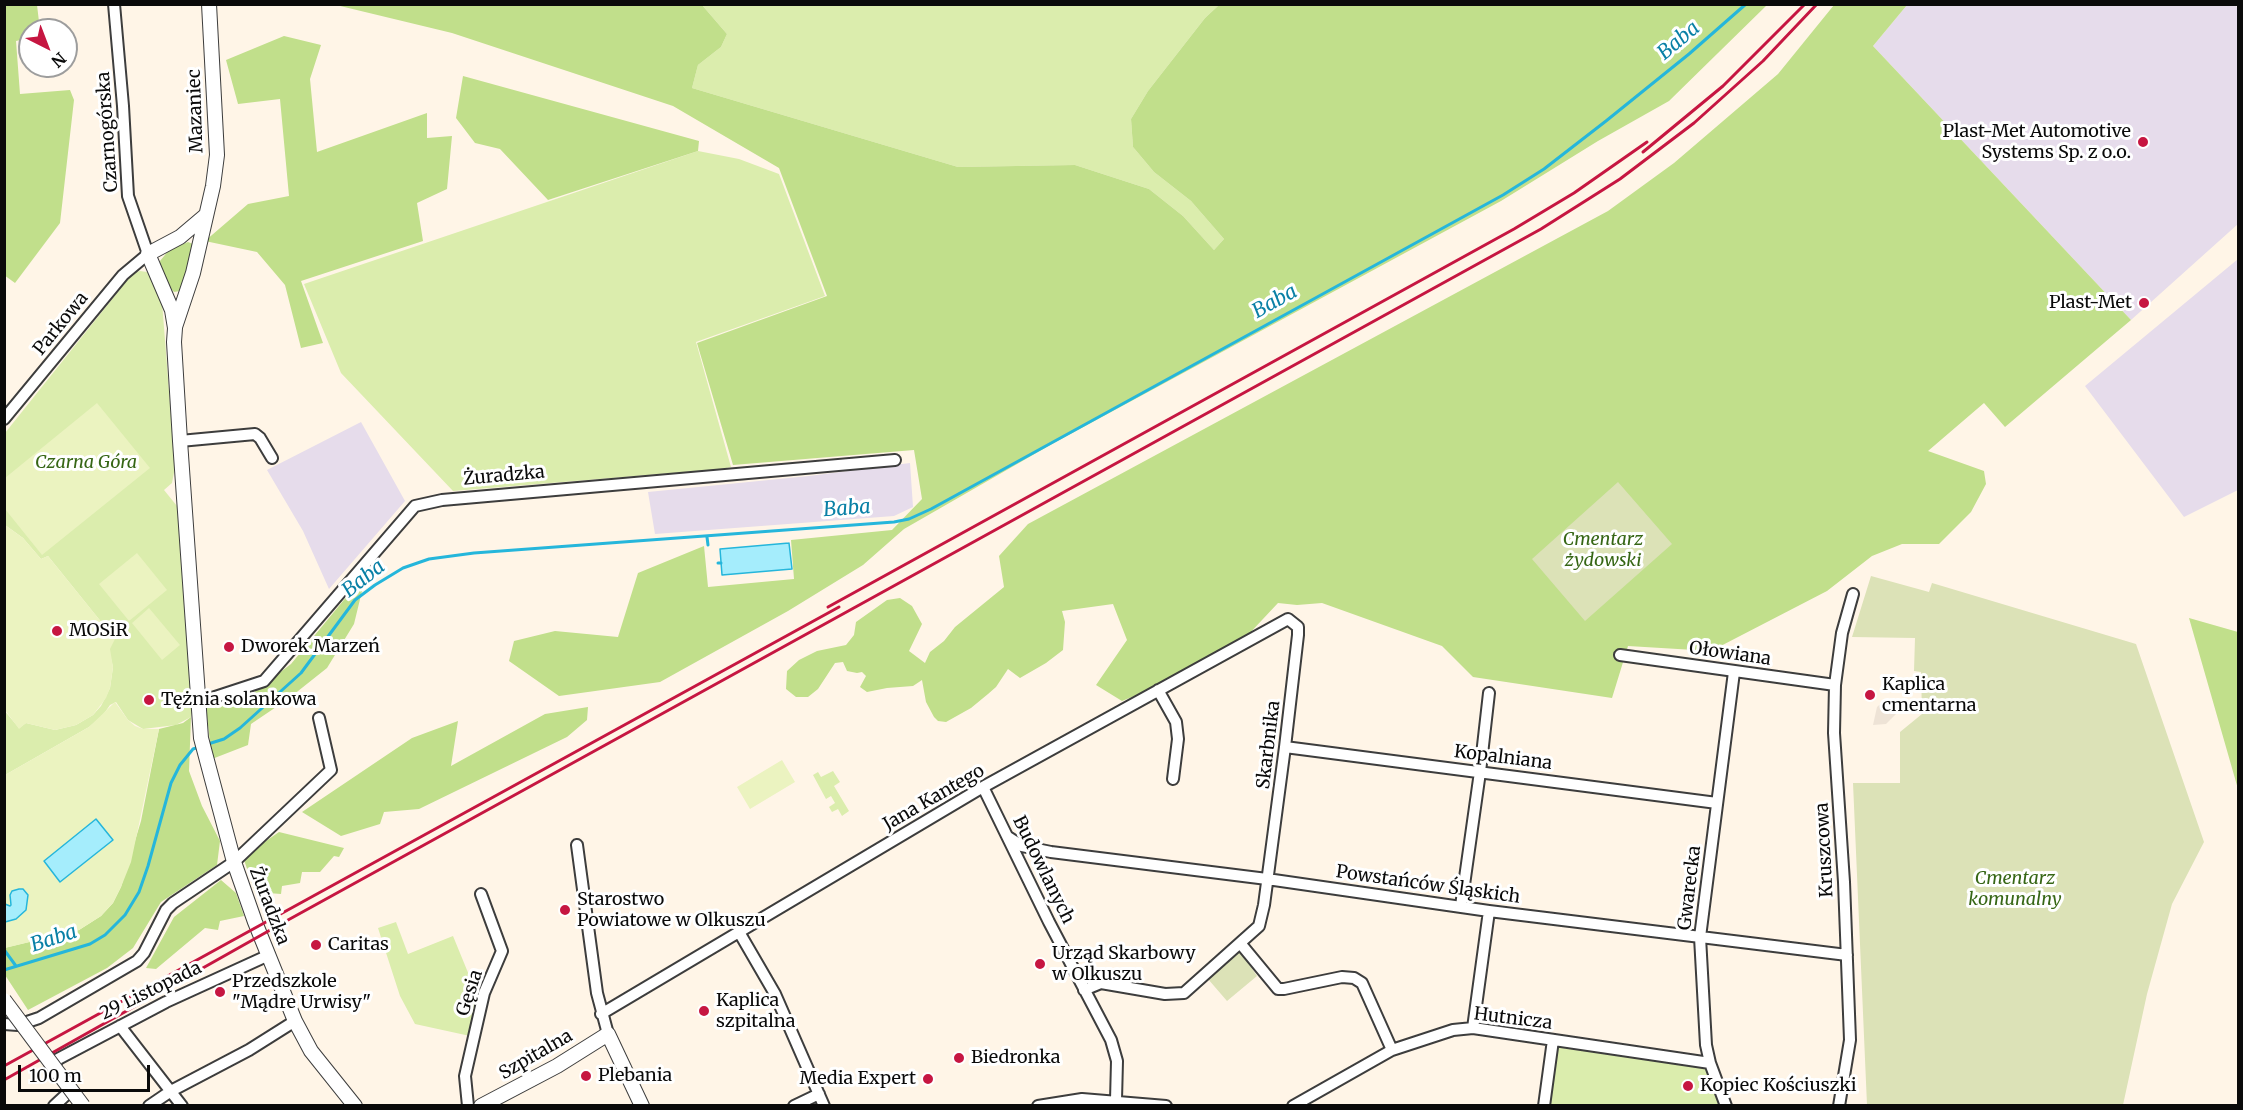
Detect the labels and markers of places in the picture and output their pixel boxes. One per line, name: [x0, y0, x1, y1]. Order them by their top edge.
place label: Plast-Met Automotive Systems Sp. z o.o.: [1943, 121, 2131, 164]
marker: Plast-Met Automotive Systems Sp. z o.o.: [2136, 135, 2150, 149]
place label: Plast-Met: [2049, 292, 2132, 314]
marker: Plast-Met: [2137, 296, 2151, 310]
place label: MOSiR: [69, 620, 128, 642]
marker: MOSiR: [50, 624, 64, 638]
place label: Dworek Marzeń: [241, 636, 380, 658]
marker: Dworek Marzeń: [222, 640, 236, 654]
place label: Kaplica cmentarna: [1882, 674, 1976, 716]
marker: Kaplica cmentarna: [1863, 688, 1877, 702]
place label: Tężnia solankowa: [161, 689, 317, 711]
marker: Tężnia solankowa: [142, 693, 156, 707]
place label: Starostwo Powiatowe w Olkuszu: [577, 889, 766, 932]
marker: Starostwo Powiatowe w Olkuszu: [558, 903, 572, 917]
place label: Caritas: [328, 934, 389, 956]
marker: Caritas: [309, 938, 323, 952]
place label: Urząd Skarbowy w Olkuszu: [1052, 943, 1196, 986]
marker: Urząd Skarbowy w Olkuszu: [1033, 957, 1047, 971]
place label: Przedszkole "Mądre Urwisy": [232, 971, 371, 1014]
marker: Przedszkole "Mądre Urwisy": [213, 985, 227, 999]
place label: Kaplica szpitalna: [716, 990, 795, 1032]
marker: Kaplica szpitalna: [697, 1004, 711, 1018]
place label: Biedronka: [971, 1047, 1060, 1069]
marker: Biedronka: [952, 1051, 966, 1065]
place label: Plebania: [598, 1065, 672, 1087]
place label: Media Expert: [799, 1068, 916, 1090]
marker: Plebania: [579, 1069, 593, 1083]
marker: Media Expert: [921, 1072, 935, 1086]
place label: Kopiec Kościuszki: [1700, 1075, 1856, 1097]
marker: Kopiec Kościuszki: [1681, 1079, 1695, 1093]

